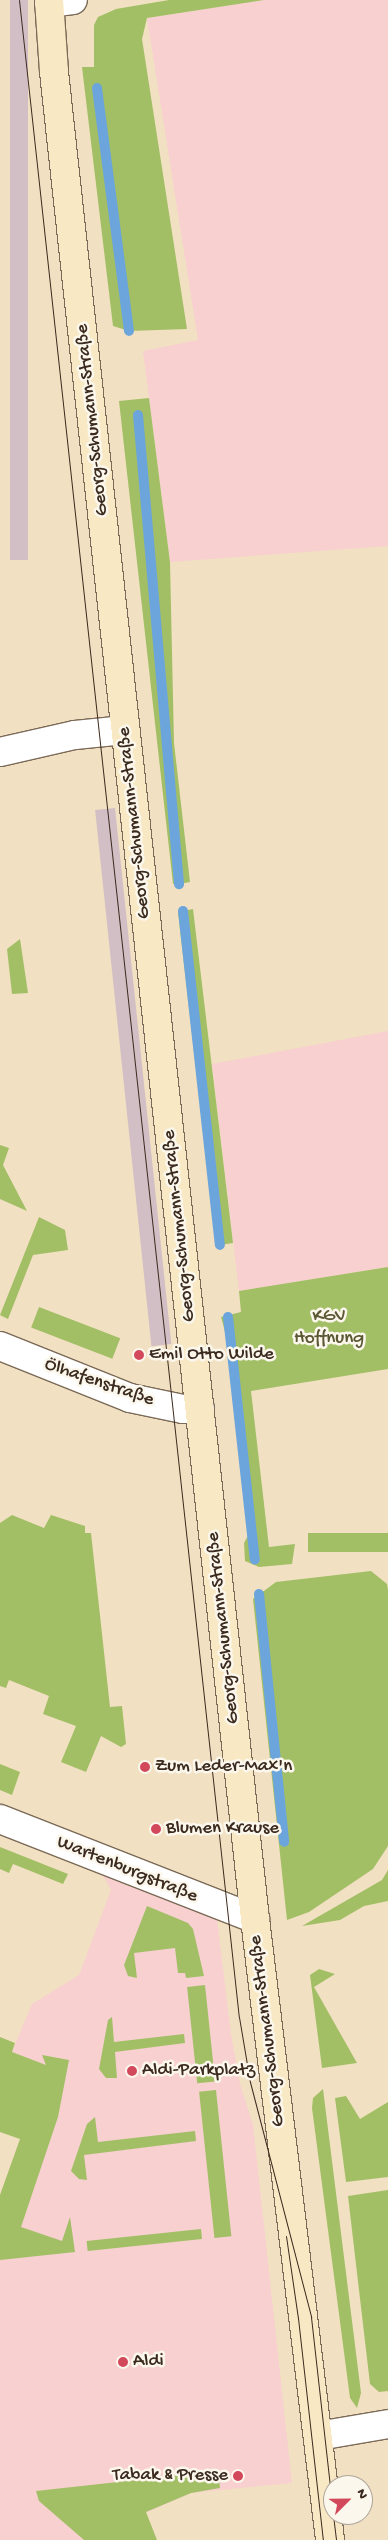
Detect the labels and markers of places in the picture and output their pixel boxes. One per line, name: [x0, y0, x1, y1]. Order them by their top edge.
place label: Emil Otto Wilde: [149, 1344, 274, 1366]
marker: Emil Otto Wilde: [133, 1349, 145, 1361]
place label: Zum Leder-Max'n: [155, 1756, 292, 1778]
marker: Zum Leder-Max'n: [139, 1761, 151, 1773]
place label: Blumen Krause: [166, 1818, 279, 1840]
marker: Blumen Krause: [150, 1823, 162, 1835]
place label: Aldi-Parkplatz: [142, 2060, 255, 2082]
marker: Aldi-Parkplatz: [126, 2065, 138, 2077]
place label: Aldi: [133, 2351, 164, 2373]
marker: Aldi: [117, 2356, 129, 2368]
place label: Tabak & Presse: [113, 2465, 228, 2487]
marker: Tabak & Presse: [232, 2470, 244, 2482]

